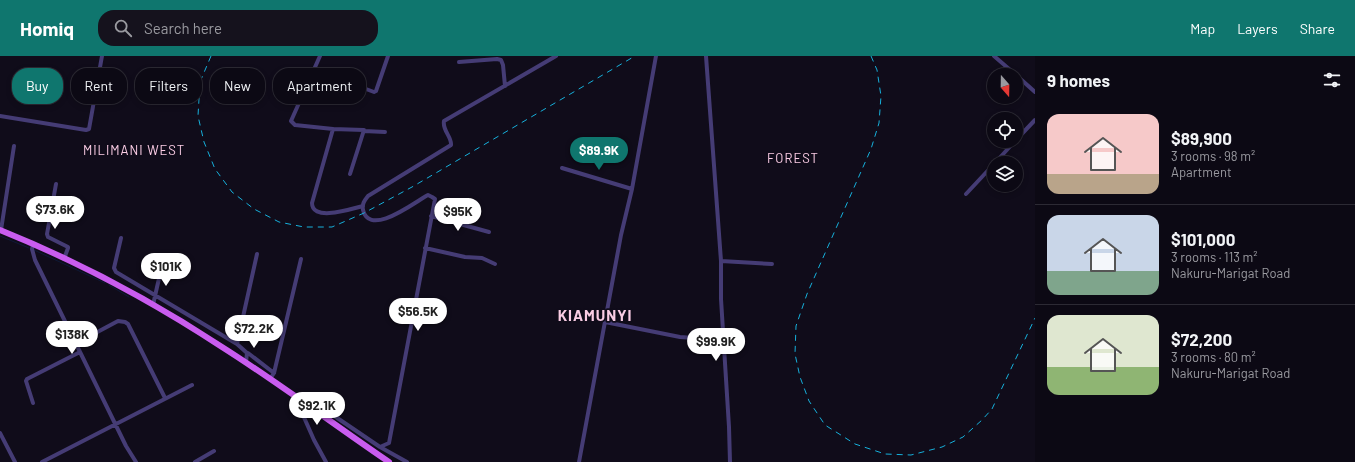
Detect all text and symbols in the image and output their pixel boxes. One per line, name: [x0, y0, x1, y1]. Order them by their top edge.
search box: [98, 10, 378, 46]
text: Homiq: [20, 17, 74, 40]
icon: search: [112, 17, 134, 39]
text: Search here: [144, 19, 222, 37]
text: Map: [1190, 20, 1215, 37]
text: Layers: [1237, 20, 1278, 37]
text: Share: [1300, 20, 1335, 37]
chip: Buy: [12, 68, 63, 104]
chip: Rent: [71, 68, 127, 104]
chip: Filters: [135, 68, 202, 104]
chip: New: [210, 68, 265, 104]
chip: Apartment: [273, 68, 366, 104]
north arrow: [987, 68, 1023, 104]
map controls: [987, 68, 1023, 192]
icon: filters: [1321, 69, 1343, 91]
text: 9 homes: [1047, 70, 1110, 90]
button: locate: [987, 112, 1023, 148]
text: $89,900: [1171, 128, 1232, 148]
icon: home: [1079, 130, 1127, 178]
pin: $89.9K: [566, 137, 632, 171]
district label: MILIMANI WEST: [83, 142, 185, 158]
text: $89.9K: [579, 142, 619, 158]
text: 3 rooms · 98 m²: [1171, 148, 1255, 164]
district label: FOREST: [767, 150, 819, 166]
button: layers: [987, 156, 1023, 192]
text: Apartment: [1171, 164, 1232, 180]
pin: $73.6K: [22, 196, 88, 230]
pin: $95K: [434, 198, 482, 232]
text: $73.6K: [35, 201, 75, 217]
text: $95K: [443, 203, 473, 219]
text: $101,000: [1171, 229, 1235, 249]
icon: home: [1079, 231, 1127, 279]
text: 3 rooms · 113 m²: [1171, 249, 1258, 265]
pin: $101K: [138, 253, 194, 287]
text: $101K: [150, 258, 182, 274]
text: Nakuru-Marigat Road: [1171, 265, 1290, 281]
pin: $56.5K: [385, 298, 451, 332]
text: $56.5K: [398, 303, 438, 319]
district label: KIAMUNYI: [558, 306, 632, 324]
pin: $72.2K: [221, 315, 287, 349]
text: $72.2K: [234, 320, 274, 336]
pin: $138K: [44, 321, 100, 355]
text: $138K: [55, 326, 89, 342]
pin: $99.9K: [683, 328, 749, 362]
text: $72,200: [1171, 329, 1232, 349]
icon: home: [1079, 331, 1127, 379]
text: $99.9K: [696, 333, 736, 349]
text: 3 rooms · 80 m²: [1171, 349, 1256, 365]
text: Nakuru-Marigat Road: [1171, 365, 1290, 381]
pin: $92.1K: [284, 392, 350, 426]
text: $92.1K: [298, 397, 336, 413]

